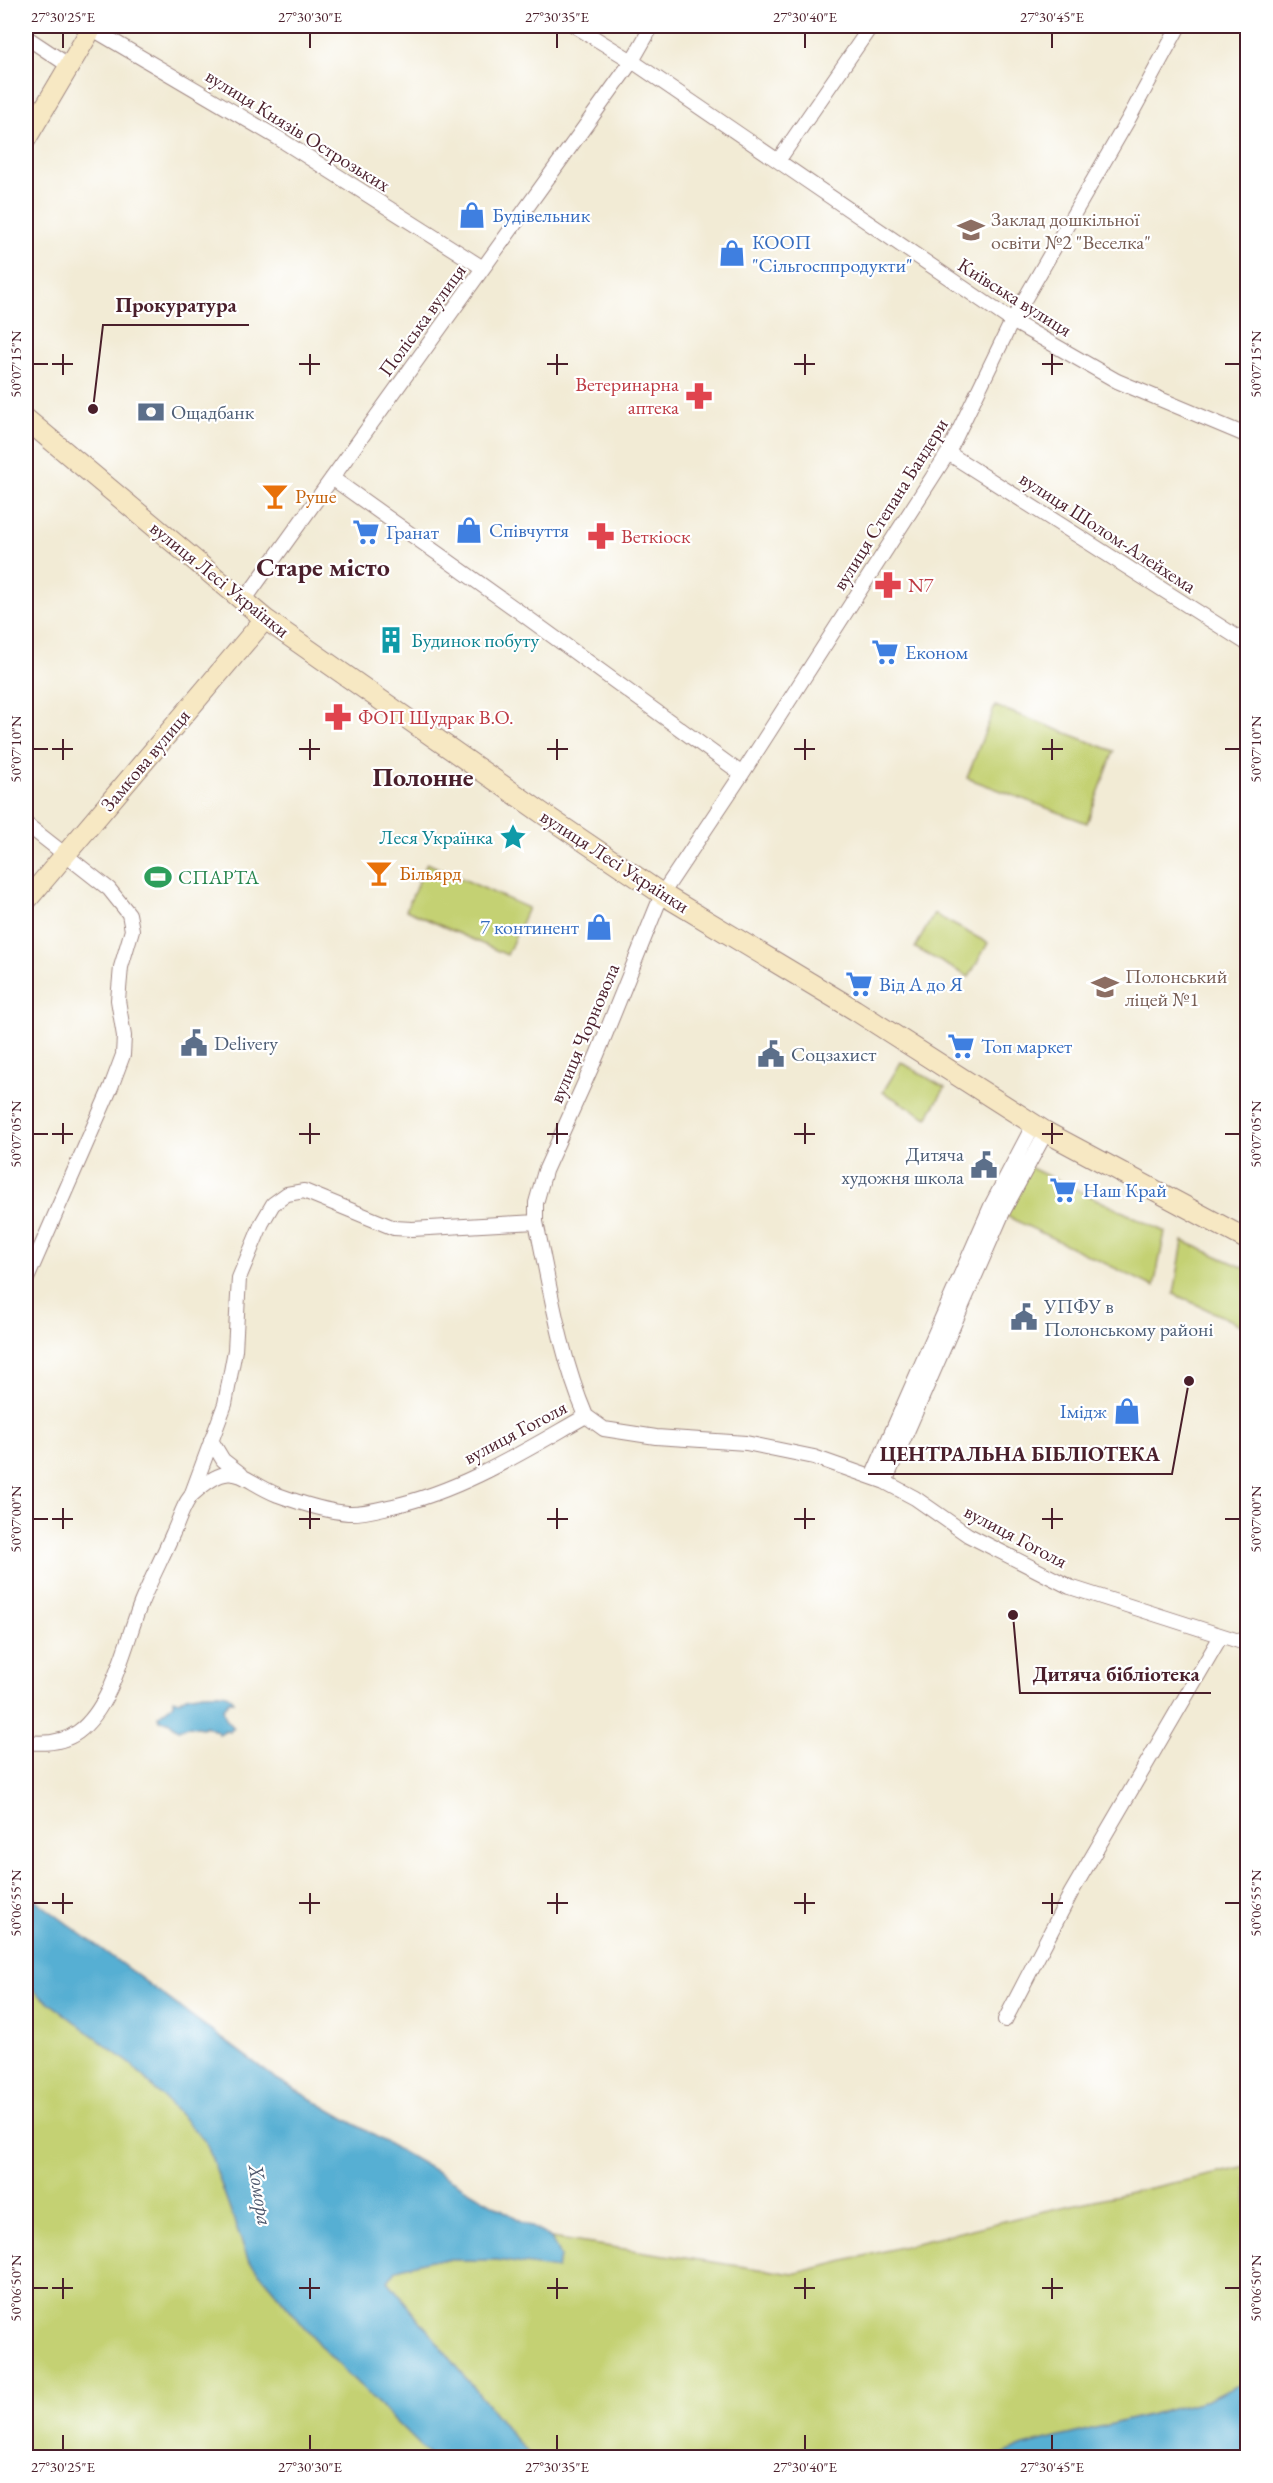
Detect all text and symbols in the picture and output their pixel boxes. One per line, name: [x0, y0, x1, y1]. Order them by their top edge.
text: 27°30'25"E: [31, 7, 96, 26]
text: 27°30'30"E: [278, 7, 343, 26]
text: 27°30'35"E: [525, 7, 590, 26]
text: 27°30'40"E: [773, 7, 838, 26]
text: 27°30'45"E: [1020, 7, 1085, 26]
street label: вулиця Князів Острозьких: [201, 62, 396, 198]
shop icon: Будівельник: [457, 200, 487, 230]
place label: Будівельник: [492, 202, 591, 228]
place label: Заклад дошкільної освіти №2 "Веселка": [991, 206, 1151, 255]
school or university icon: Заклад дошкільної освіти №2 "Веселка": [956, 215, 986, 245]
place label: КООП "Сільгосппродукти": [752, 229, 913, 278]
shop icon: КООП "Сільгосппродукти": [717, 238, 747, 268]
street label: Київська вулиця: [953, 252, 1077, 342]
street label: Поліська вулиця: [372, 258, 472, 382]
callout: Прокуратура: [103, 286, 249, 325]
text: Прокуратура: [115, 291, 237, 318]
text: 50°07'15"N: [6, 330, 25, 398]
text: 50°07'15"N: [1246, 330, 1265, 398]
place label: Ветеринарна аптека: [575, 371, 679, 420]
pharmacy icon: Ветеринарна аптека: [684, 381, 714, 411]
bank icon: Ощадбанк: [136, 397, 166, 427]
place label: Ощадбанк: [171, 399, 255, 425]
street label: вулиця Степана Бандери: [826, 413, 954, 595]
street label: вулиця Шолом-Алейхема: [1015, 465, 1201, 599]
bar icon: Руше: [260, 481, 290, 511]
place label: Руше: [295, 483, 337, 509]
street label: вулиця Лесі Українки: [145, 515, 296, 644]
shop icon: Співчуття: [454, 515, 484, 545]
supermarket icon: Гранат: [351, 517, 381, 547]
place label: Співчуття: [489, 517, 569, 543]
place label: Гранат: [386, 519, 439, 545]
pharmacy icon: Веткіоск: [586, 521, 616, 551]
place label: Веткіоск: [621, 523, 691, 549]
district label: Старе місто: [256, 550, 390, 584]
pharmacy icon: N7: [873, 570, 903, 600]
place label: N7: [908, 572, 934, 598]
building icon: Будинок побуту: [376, 625, 406, 655]
place label: Будинок побуту: [411, 627, 539, 653]
supermarket icon: Економ: [870, 637, 900, 667]
place label: Економ: [905, 639, 968, 665]
pharmacy icon: ФОП Шудрак В.О.: [323, 702, 353, 732]
street label: Замкова вулиця: [95, 703, 196, 817]
place label: ФОП Шудрак В.О.: [358, 704, 514, 730]
text: 50°07'10"N: [6, 715, 25, 783]
text: 50°07'10"N: [1246, 715, 1265, 783]
district label: Полонне: [372, 760, 474, 794]
street label: вулиця Лесі Українки: [536, 803, 695, 919]
place icon: Леся Українка: [498, 822, 528, 852]
place label: Леся Українка: [379, 824, 493, 850]
bar icon: Більярд: [364, 858, 394, 888]
place label: Більярд: [399, 860, 461, 886]
sports icon: СПАРТА: [143, 862, 173, 892]
place label: СПАРТА: [178, 864, 259, 890]
shop icon: 7 континент: [584, 912, 614, 942]
place label: 7 континент: [480, 914, 579, 940]
street label: вулиця Чорновола: [543, 959, 625, 1107]
place label: Полонський ліцей №1: [1125, 963, 1228, 1012]
supermarket icon: Від А до Я: [844, 969, 874, 999]
place label: Від А до Я: [879, 971, 963, 997]
school or university icon: Полонський ліцей №1: [1090, 972, 1120, 1002]
public building icon: Delivery: [179, 1028, 209, 1058]
place label: Delivery: [214, 1030, 278, 1056]
supermarket icon: Топ маркет: [946, 1031, 976, 1061]
place label: Топ маркет: [981, 1033, 1072, 1059]
public building icon: Соцзахист: [756, 1039, 786, 1069]
place label: Соцзахист: [791, 1041, 877, 1067]
text: 50°07'05"N: [6, 1100, 25, 1168]
text: 50°07'05"N: [1246, 1100, 1265, 1168]
place label: Дитяча художня школа: [841, 1141, 964, 1190]
public building icon: Дитяча художня школа: [969, 1150, 999, 1180]
supermarket icon: Наш Край: [1048, 1175, 1078, 1205]
place label: Наш Край: [1083, 1177, 1167, 1203]
place label: УПФУ в Полонському районі: [1043, 1293, 1213, 1342]
public building icon: УПФУ в Полонському районі: [1009, 1302, 1039, 1332]
street label: вулиця Гоголя: [459, 1394, 571, 1470]
shop icon: Імідж: [1112, 1396, 1142, 1426]
place label: Імідж: [1060, 1398, 1107, 1424]
callout: ЦЕНТРАЛЬНА БІБЛІОТЕКА: [868, 1435, 1172, 1474]
text: ЦЕНТРАЛЬНА БІБЛІОТЕКА: [880, 1440, 1161, 1467]
text: 50°07'00"N: [6, 1485, 25, 1553]
text: 50°07'00"N: [1246, 1485, 1265, 1553]
street label: вулиця Гоголя: [960, 1498, 1072, 1574]
callout: Дитяча бібліотека: [1020, 1654, 1211, 1693]
text: Дитяча бібліотека: [1032, 1660, 1200, 1687]
text: 50°06'55"N: [6, 1869, 25, 1937]
text: 50°06'55"N: [1246, 1869, 1265, 1937]
water label: Хомора: [243, 2161, 279, 2227]
text: 50°06'50"N: [6, 2254, 25, 2322]
text: 50°06'50"N: [1246, 2254, 1265, 2322]
text: 27°30'25"E: [31, 2457, 96, 2476]
text: 27°30'30"E: [278, 2457, 343, 2476]
text: 27°30'35"E: [525, 2457, 590, 2476]
text: 27°30'40"E: [773, 2457, 838, 2476]
text: 27°30'45"E: [1020, 2457, 1085, 2476]

